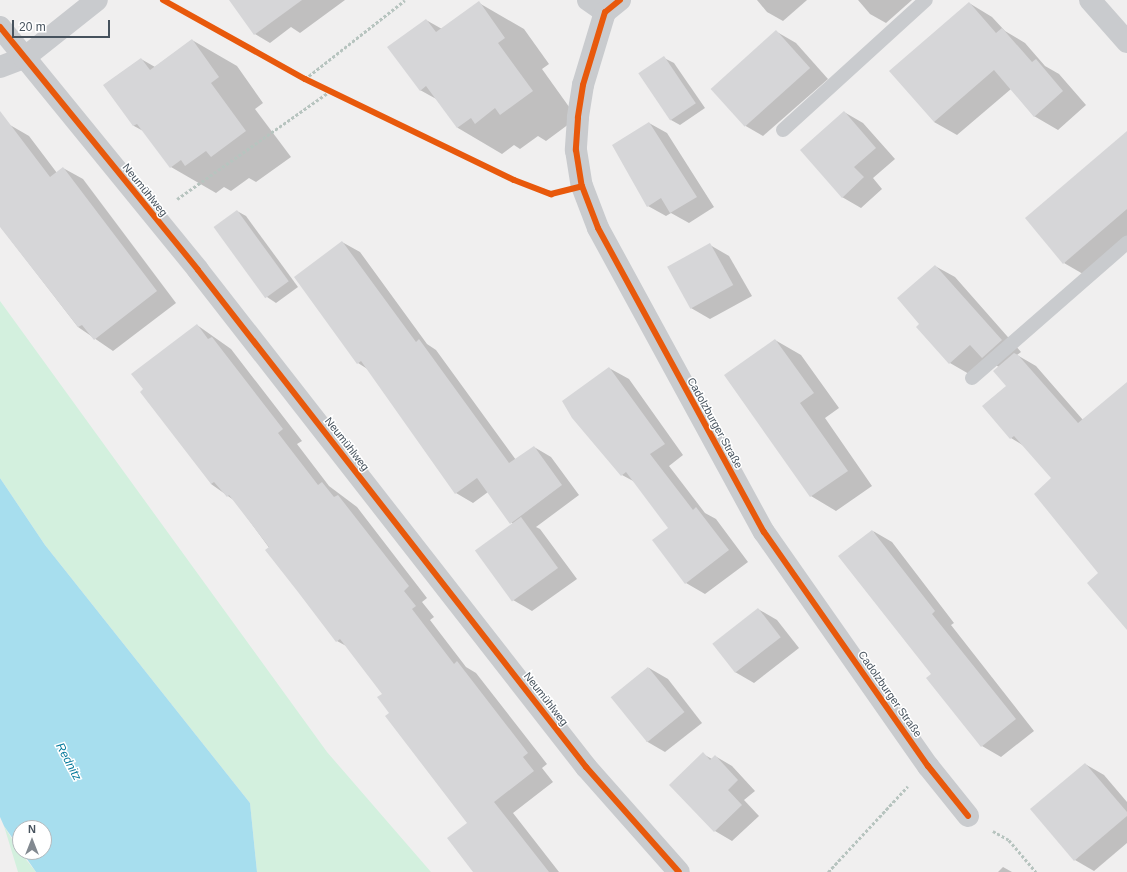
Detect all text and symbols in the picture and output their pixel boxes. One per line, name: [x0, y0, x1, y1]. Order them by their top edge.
scale bar: [14, 12, 112, 38]
text: 20 m: [19, 20, 46, 34]
street label: Neumühlweg: [120, 161, 170, 219]
street label: Cadolzburger Straße: [684, 375, 746, 471]
street label: Neumühlweg: [322, 415, 372, 473]
street label: Cadolzburger Straße: [855, 648, 925, 740]
street label: Neumühlweg: [521, 670, 571, 728]
water label: Rednitz: [52, 741, 84, 783]
north arrow: [12, 820, 52, 860]
text: N: [28, 823, 36, 835]

